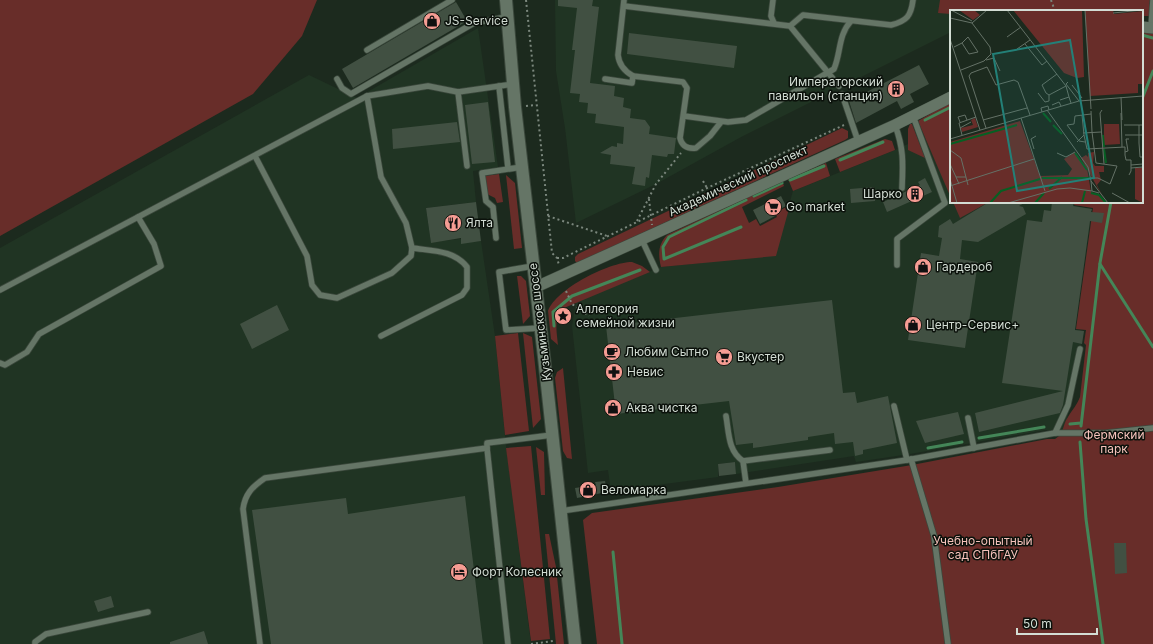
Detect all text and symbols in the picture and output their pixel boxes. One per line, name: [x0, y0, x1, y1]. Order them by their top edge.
inset map: [950, 10, 1143, 203]
shop icon: JS-Service: [422, 11, 442, 31]
place label: JS-Service: [445, 13, 508, 28]
place label: Императорский павильон (станция): [768, 74, 883, 103]
building icon: Императорский павильон (станция): [886, 79, 906, 99]
street label: Академический проспект: [666, 141, 810, 219]
building icon: Шарко: [905, 184, 925, 204]
place label: Шарко: [863, 186, 902, 201]
supermarket icon: Go market: [763, 197, 783, 217]
place label: Go market: [786, 199, 845, 214]
restaurant icon: Ялта: [443, 213, 463, 233]
place label: Ялта: [466, 215, 493, 230]
shop icon: Гардероб: [913, 257, 933, 277]
place label: Гардероб: [936, 259, 992, 274]
street label: Кузьминское шоссе: [525, 262, 554, 382]
place label: Аллегория семейной жизни: [576, 301, 675, 330]
place icon: Аллегория семейной жизни: [553, 306, 573, 326]
shop icon: Центр-Сервис+: [903, 315, 923, 335]
place label: Центр-Сервис+: [926, 317, 1019, 332]
cafe icon: Любим Сытно: [602, 342, 622, 362]
place label: Любим Сытно: [625, 344, 709, 359]
supermarket icon: Вкустер: [714, 347, 734, 367]
place label: Вкустер: [737, 349, 784, 364]
pharmacy icon: Невис: [604, 362, 624, 382]
place label: Невис: [627, 364, 664, 379]
shop icon: Аква чистка: [603, 398, 623, 418]
place label: Аква чистка: [626, 400, 698, 415]
park label: Фермский парк: [1083, 427, 1145, 456]
shop icon: Веломарка: [578, 480, 598, 500]
place label: Веломарка: [601, 482, 667, 497]
park label: Учебно-опытный сад СПбГАУ: [933, 533, 1033, 562]
hotel icon: Форт Колесник: [449, 562, 469, 582]
place label: Форт Колесник: [472, 564, 562, 579]
scale bar: [1017, 610, 1097, 636]
text: 50 m: [1023, 616, 1052, 631]

